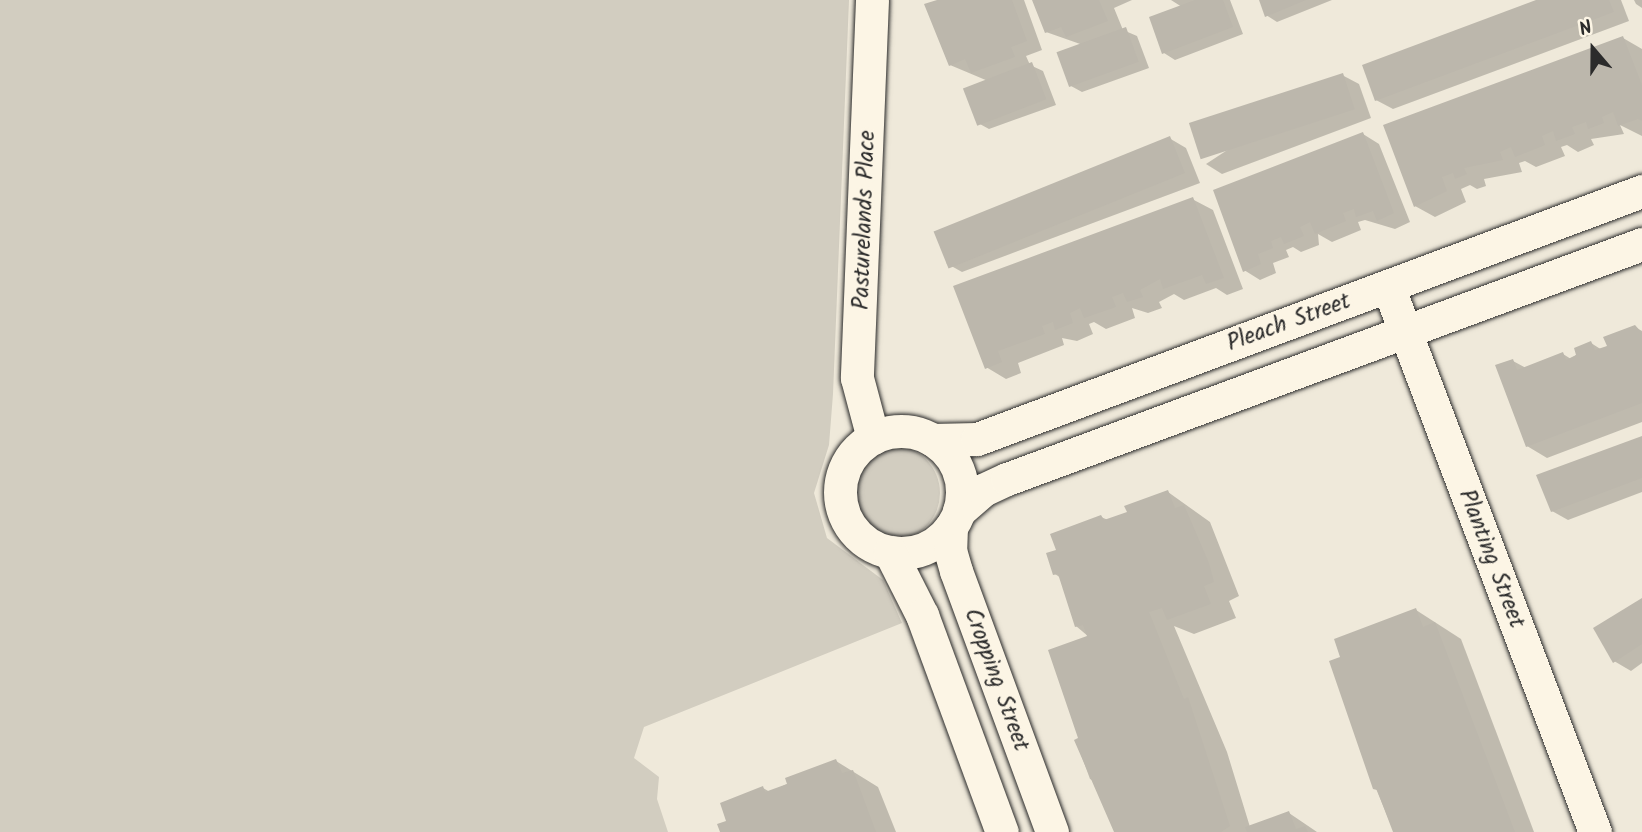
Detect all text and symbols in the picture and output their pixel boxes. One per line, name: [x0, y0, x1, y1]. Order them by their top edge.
text: N: [1575, 13, 1597, 45]
north arrow: [1558, 14, 1628, 84]
street label: Pasturelands Place: [848, 130, 882, 310]
street label: Pleach Street: [1223, 288, 1355, 358]
street label: Planting Street: [1452, 486, 1530, 632]
street label: Cropping Street: [957, 605, 1035, 755]

